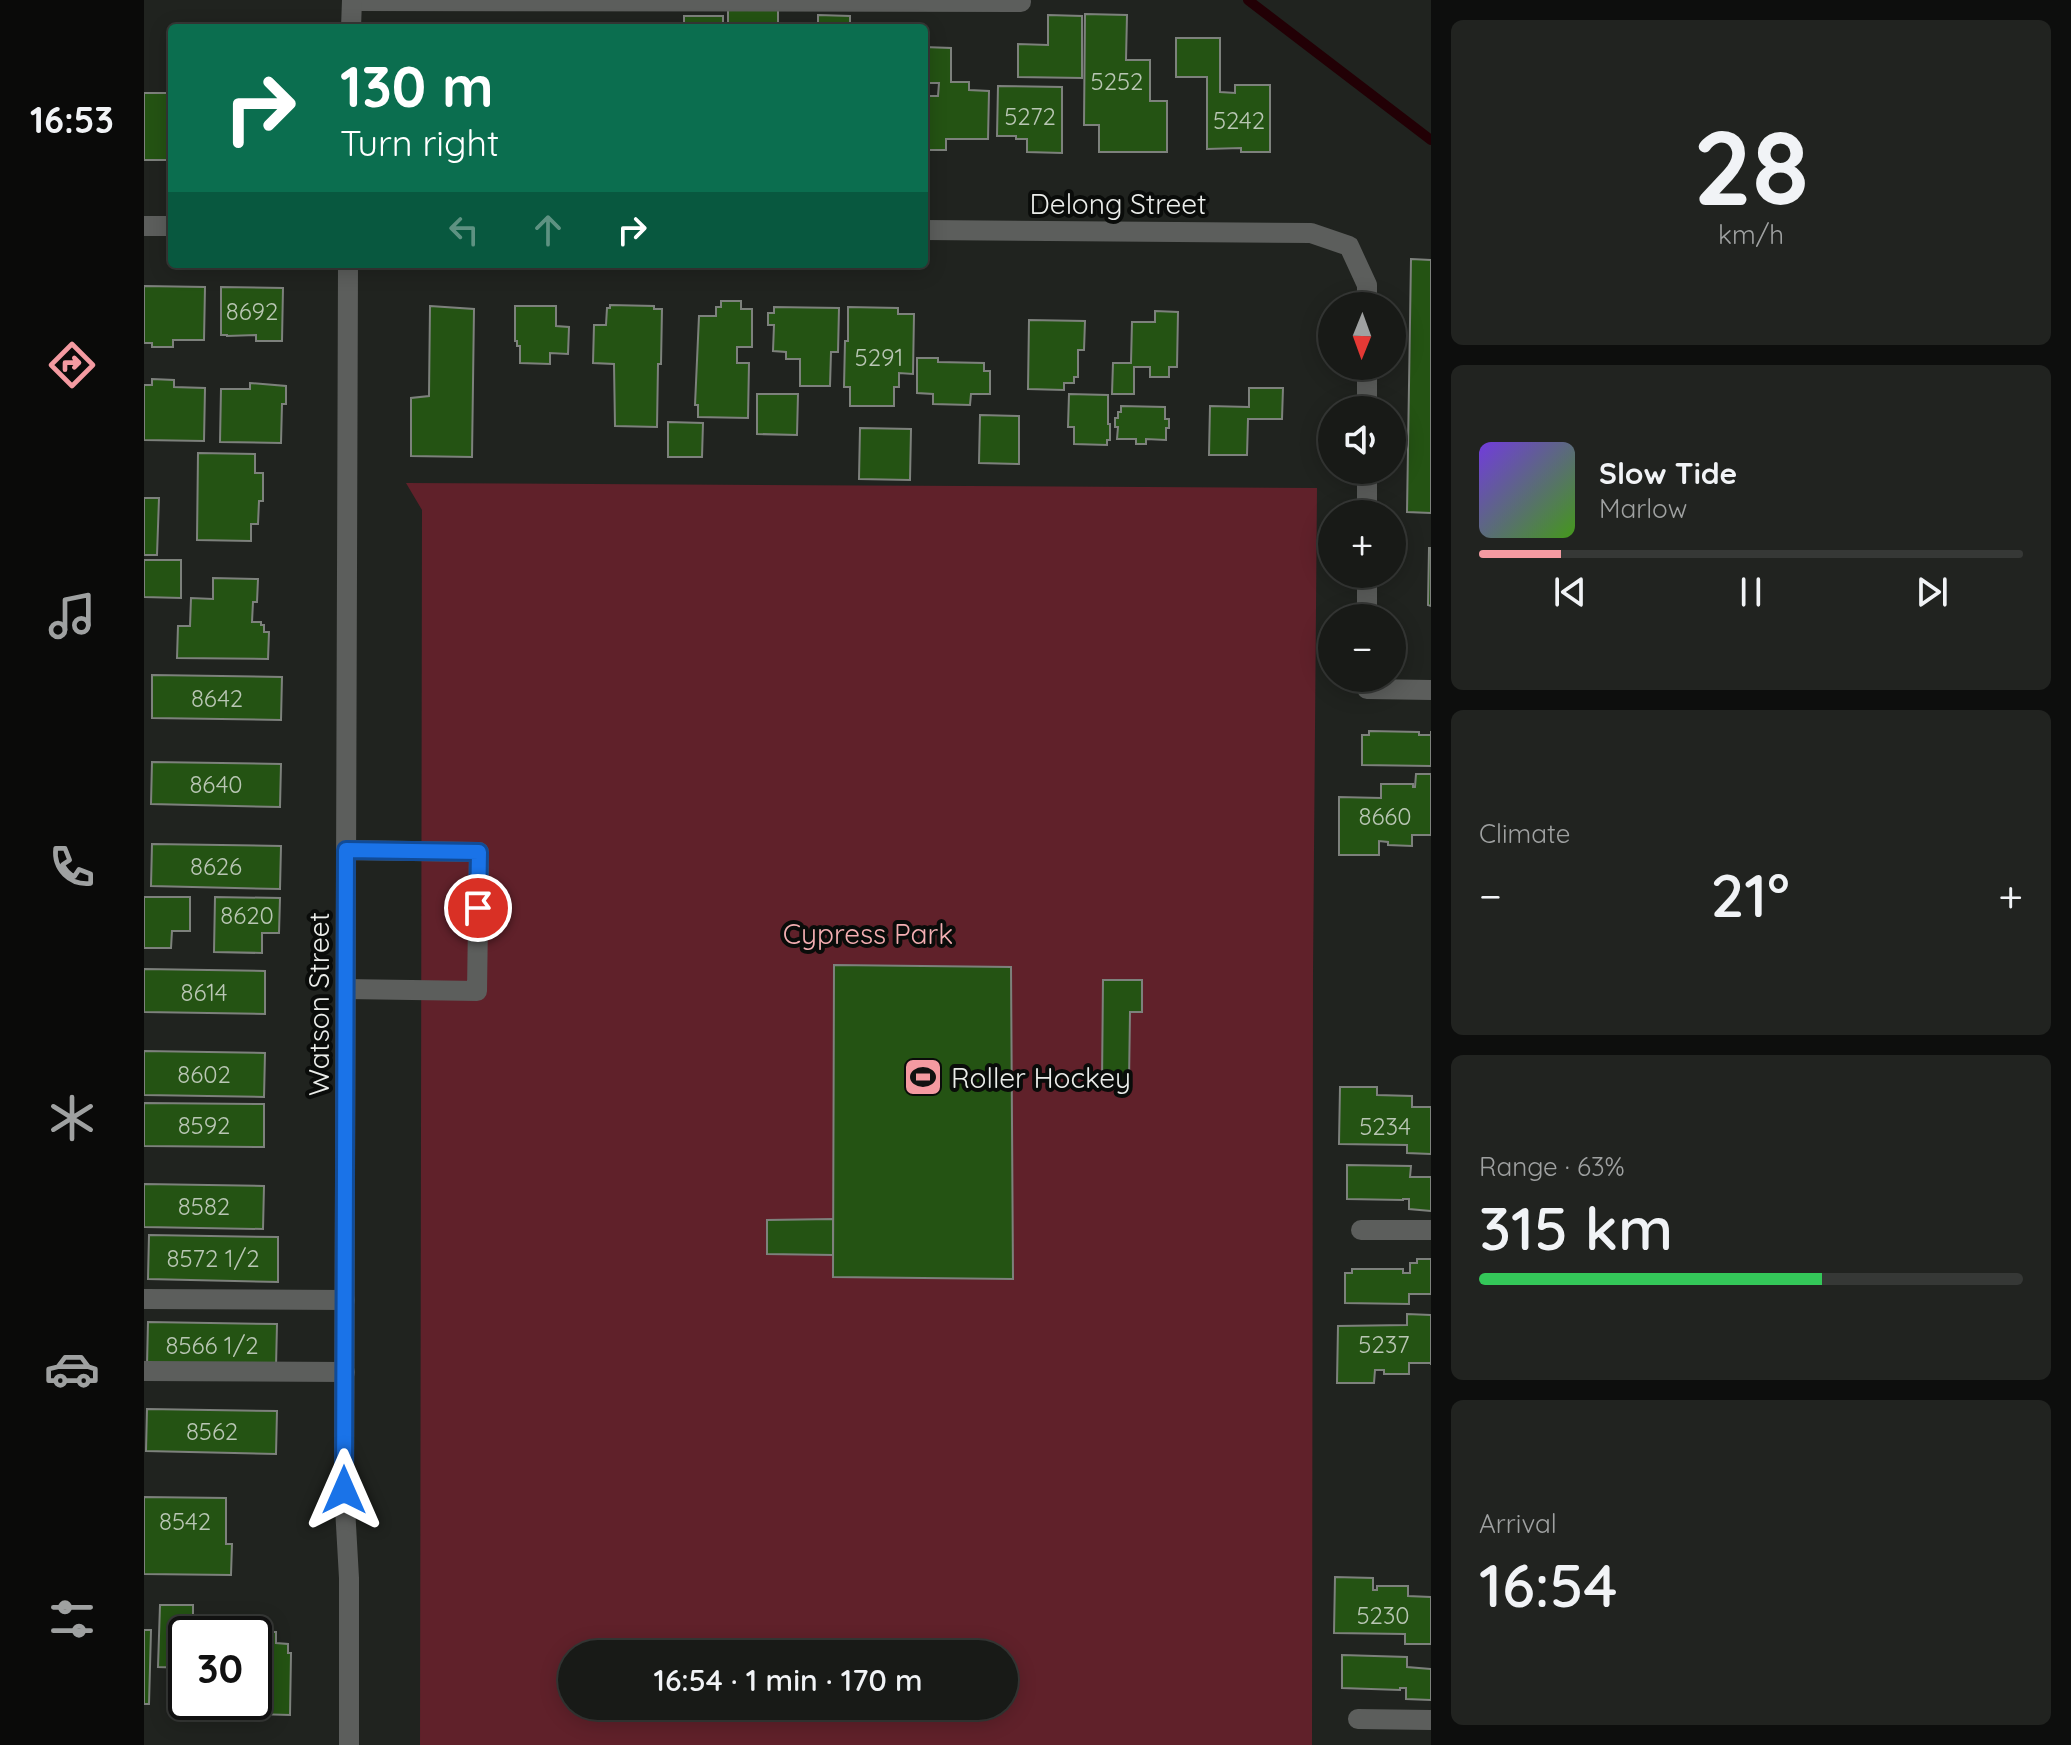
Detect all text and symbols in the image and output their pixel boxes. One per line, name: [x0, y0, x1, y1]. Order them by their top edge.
text: 130 m: [340, 51, 494, 121]
icon: right: [208, 56, 312, 160]
house number: 5252: [1091, 66, 1143, 96]
text: 16:53: [30, 97, 114, 142]
house number: 5272: [1004, 101, 1056, 131]
text: 28: [1693, 101, 1809, 231]
house number: 5242: [1213, 105, 1265, 135]
text: Turn right: [340, 120, 499, 165]
street label: Delong Street: [1029, 186, 1207, 221]
icon: left: [442, 208, 486, 252]
icon: ahead: [526, 208, 570, 252]
icon: right: [610, 208, 654, 252]
text: km/h: [1718, 218, 1784, 251]
north arrow: [1318, 292, 1406, 380]
map controls: [1318, 292, 1406, 692]
house number: 8692: [226, 296, 278, 326]
icon: directions: [44, 337, 100, 393]
house number: 5291: [855, 342, 903, 372]
button: sound: [1318, 396, 1406, 484]
text: Slow Tide: [1599, 454, 1737, 492]
text: Marlow: [1599, 492, 1687, 525]
button: +: [1318, 500, 1406, 588]
icon: previous: [1548, 570, 1592, 614]
icon: pause: [1729, 570, 1773, 614]
icon: next: [1910, 570, 1954, 614]
icon: music: [44, 588, 100, 644]
button: −: [1318, 604, 1406, 692]
house number: 8642: [191, 683, 243, 713]
house number: 8640: [189, 769, 243, 799]
house number: 8660: [1358, 801, 1412, 831]
text: Climate: [1479, 817, 1570, 850]
icon: phone: [44, 839, 100, 895]
house number: 8626: [190, 851, 242, 881]
text: 21°: [1710, 857, 1790, 932]
text: −: [1479, 868, 1502, 923]
text: +: [1998, 868, 2023, 923]
pin: [444, 874, 512, 942]
icon: arrive: [456, 886, 500, 930]
house number: 8620: [220, 900, 274, 930]
street label: Watson Street: [301, 912, 336, 1096]
park label: Cypress Park: [783, 916, 953, 951]
house number: 8614: [181, 977, 227, 1007]
sports icon: Roller Hockey: [902, 1056, 944, 1098]
house number: 8602: [177, 1059, 231, 1089]
place label: Roller Hockey: [951, 1060, 1131, 1095]
icon: climate: [44, 1090, 100, 1146]
house number: 8592: [178, 1110, 230, 1140]
house number: 5234: [1359, 1111, 1411, 1141]
text: Range · 63%: [1479, 1150, 1625, 1183]
text: 315 km: [1479, 1190, 1673, 1265]
house number: 8582: [178, 1191, 230, 1221]
house number: 8572 1/2: [167, 1243, 259, 1273]
house number: 5237: [1358, 1329, 1410, 1359]
house number: 8566 1/2: [165, 1330, 259, 1360]
icon: car: [44, 1341, 100, 1397]
house number: 8562: [186, 1416, 238, 1446]
position arrow: [302, 1448, 386, 1532]
house number: 8542: [159, 1506, 211, 1536]
text: Arrival: [1479, 1507, 1557, 1540]
text: 16:54: [1479, 1547, 1618, 1622]
icon: filters: [44, 1591, 100, 1647]
house number: 5230: [1356, 1600, 1410, 1630]
speed limit sign: 30: [168, 1616, 272, 1720]
text: 16:54 · 1 min · 170 m: [653, 1661, 923, 1699]

